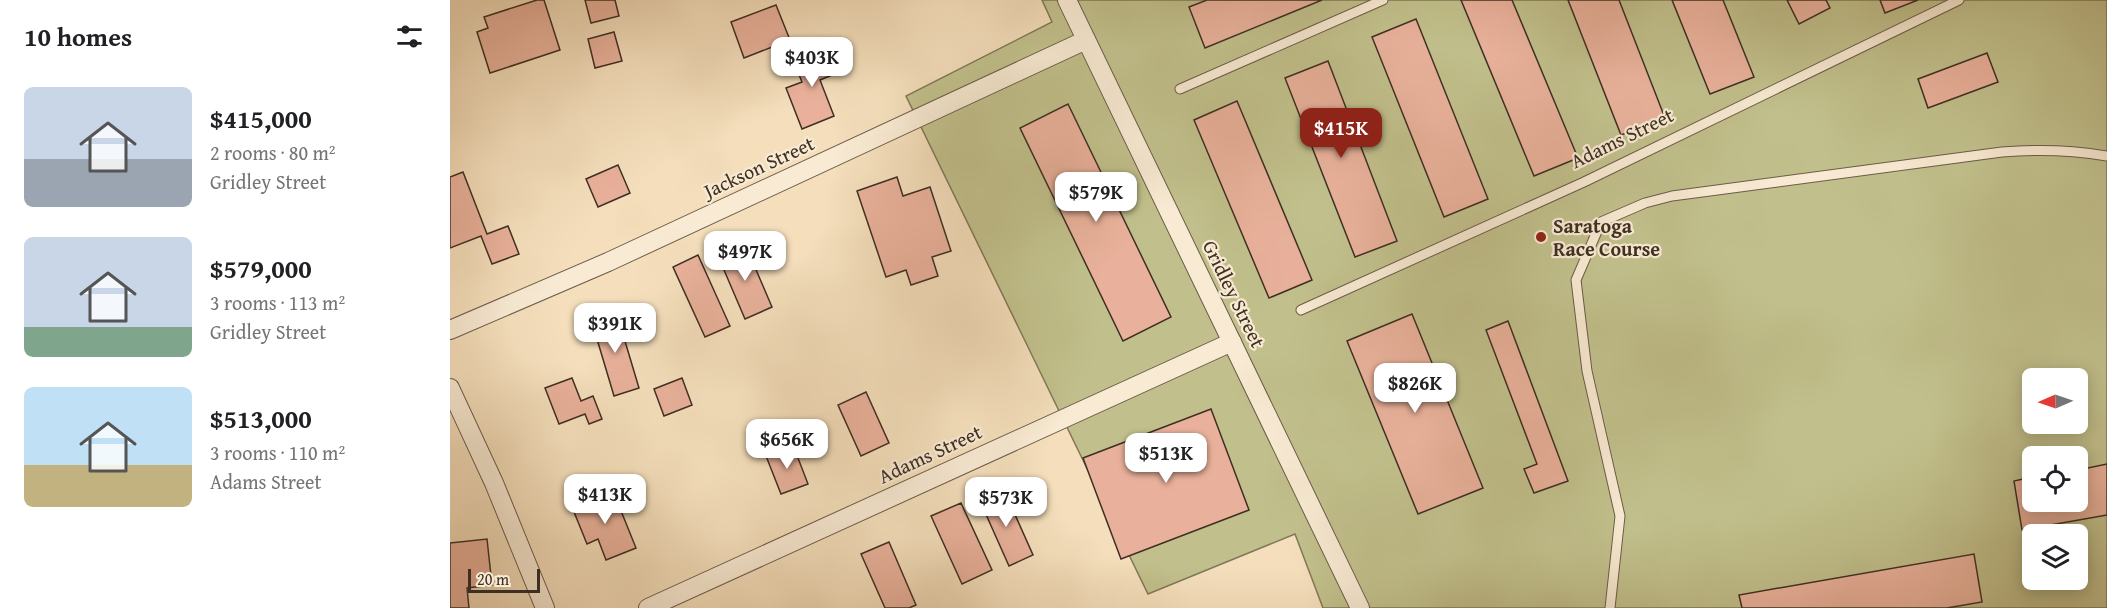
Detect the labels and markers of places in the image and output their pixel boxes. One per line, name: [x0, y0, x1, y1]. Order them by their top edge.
pin: $403K: [770, 37, 854, 88]
pin: $415K: [1299, 108, 1383, 159]
pin: $579K: [1054, 172, 1138, 223]
place label: Saratoga Race Course: [1553, 211, 1660, 263]
marker: Saratoga Race Course: [1534, 230, 1548, 244]
pin: $497K: [703, 231, 787, 282]
pin: $391K: [573, 303, 657, 354]
pin: $826K: [1373, 363, 1457, 414]
pin: $656K: [745, 419, 829, 470]
pin: $513K: [1124, 433, 1208, 484]
pin: $413K: [563, 474, 647, 525]
pin: $573K: [964, 477, 1048, 528]

